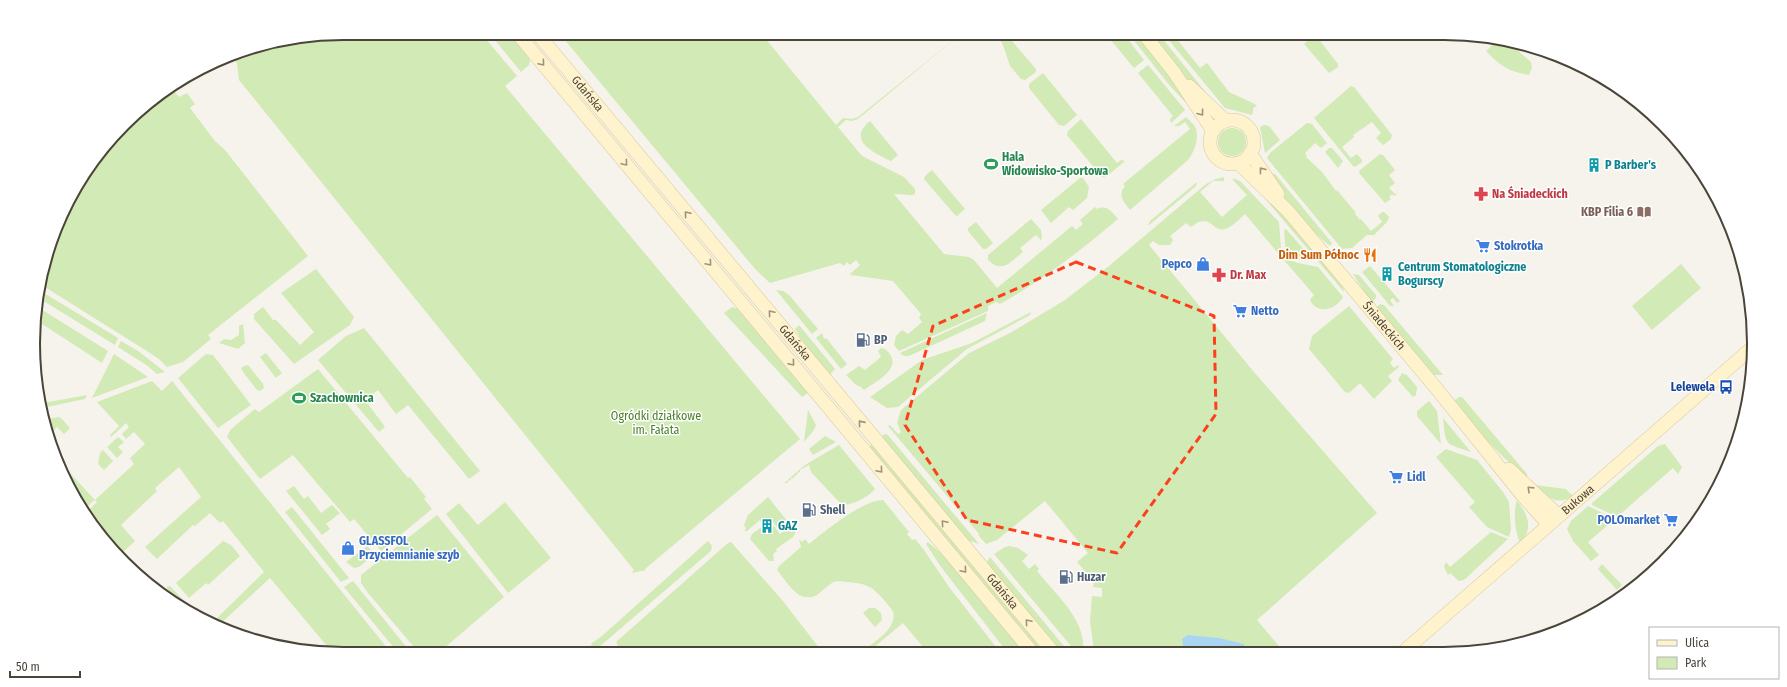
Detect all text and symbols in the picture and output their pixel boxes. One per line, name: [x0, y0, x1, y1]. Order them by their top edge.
one-way arrow: [538, 58, 545, 66]
street label: Gdańska: [569, 73, 606, 114]
one-way arrow: [1197, 109, 1204, 116]
place label: Hala Widowisko-Sportowa: [1002, 150, 1108, 178]
sports icon: Hala Widowisko-Sportowa: [983, 156, 999, 172]
building icon: P Barber's: [1586, 157, 1602, 173]
one-way arrow: [621, 158, 628, 166]
place label: P Barber's: [1605, 158, 1657, 172]
one-way arrow: [1259, 168, 1266, 175]
place label: Na Śniadeckich: [1492, 185, 1568, 201]
pharmacy icon: Na Śniadeckich: [1473, 186, 1489, 202]
library icon: KBP Filia 6: [1636, 204, 1652, 220]
place label: KBP Filia 6: [1581, 205, 1633, 219]
one-way arrow: [685, 211, 692, 218]
supermarket icon: Stokrotka: [1475, 238, 1491, 254]
place label: Stokrotka: [1494, 239, 1543, 253]
restaurant icon: Dim Sum Północ: [1362, 247, 1378, 263]
place label: Dim Sum Północ: [1279, 248, 1360, 262]
shop icon: Pepco: [1195, 256, 1211, 272]
place label: Pepco: [1162, 257, 1193, 271]
one-way arrow: [704, 258, 711, 265]
place label: Centrum Stomatologiczne Bogurscy: [1398, 260, 1526, 288]
building icon: Centrum Stomatologiczne Bogurscy: [1379, 266, 1395, 282]
pharmacy icon: Dr. Max: [1211, 267, 1227, 283]
place label: Dr. Max: [1230, 268, 1266, 282]
street label: Śniadeckich: [1360, 298, 1408, 353]
supermarket icon: Netto: [1232, 303, 1248, 319]
place label: Netto: [1251, 304, 1280, 318]
one-way arrow: [768, 311, 775, 318]
street label: Gdańska: [776, 322, 814, 363]
fuel station icon: BP: [855, 332, 871, 348]
place label: BP: [874, 333, 888, 347]
one-way arrow: [787, 358, 794, 365]
bus stop icon: Lelewela: [1718, 379, 1734, 395]
place label: Lelewela: [1671, 380, 1715, 394]
sports icon: Szachownica: [291, 390, 307, 406]
place label: Szachownica: [310, 391, 374, 405]
park label: Ogródki działkowe im. Fałata: [611, 409, 701, 437]
one-way arrow: [859, 420, 866, 427]
one-way arrow: [876, 465, 883, 472]
supermarket icon: Lidl: [1388, 469, 1404, 485]
place label: Lidl: [1407, 470, 1426, 484]
street label: Bukowa: [1559, 482, 1597, 517]
one-way arrow: [1527, 486, 1535, 493]
fuel station icon: Shell: [801, 502, 817, 518]
place label: Shell: [820, 503, 846, 517]
supermarket icon: POLOmarket: [1663, 512, 1679, 528]
place label: POLOmarket: [1598, 513, 1661, 527]
building icon: GAZ: [759, 518, 775, 534]
place label: GAZ: [778, 519, 798, 533]
one-way arrow: [942, 520, 949, 527]
place label: GLASSFOL Przyciemnianie szyb: [359, 534, 460, 562]
shop icon: GLASSFOL Przyciemnianie szyb: [340, 540, 356, 556]
one-way arrow: [959, 565, 966, 572]
fuel station icon: Huzar: [1058, 569, 1074, 585]
place label: Huzar: [1077, 570, 1106, 584]
street label: Gdańska: [984, 571, 1021, 612]
one-way arrow: [1025, 620, 1032, 627]
legend: [1649, 627, 1779, 679]
text: Ulica: [1685, 636, 1709, 650]
scale bar: [10, 653, 80, 679]
text: Park: [1685, 656, 1707, 670]
text: 50 m: [16, 660, 40, 674]

